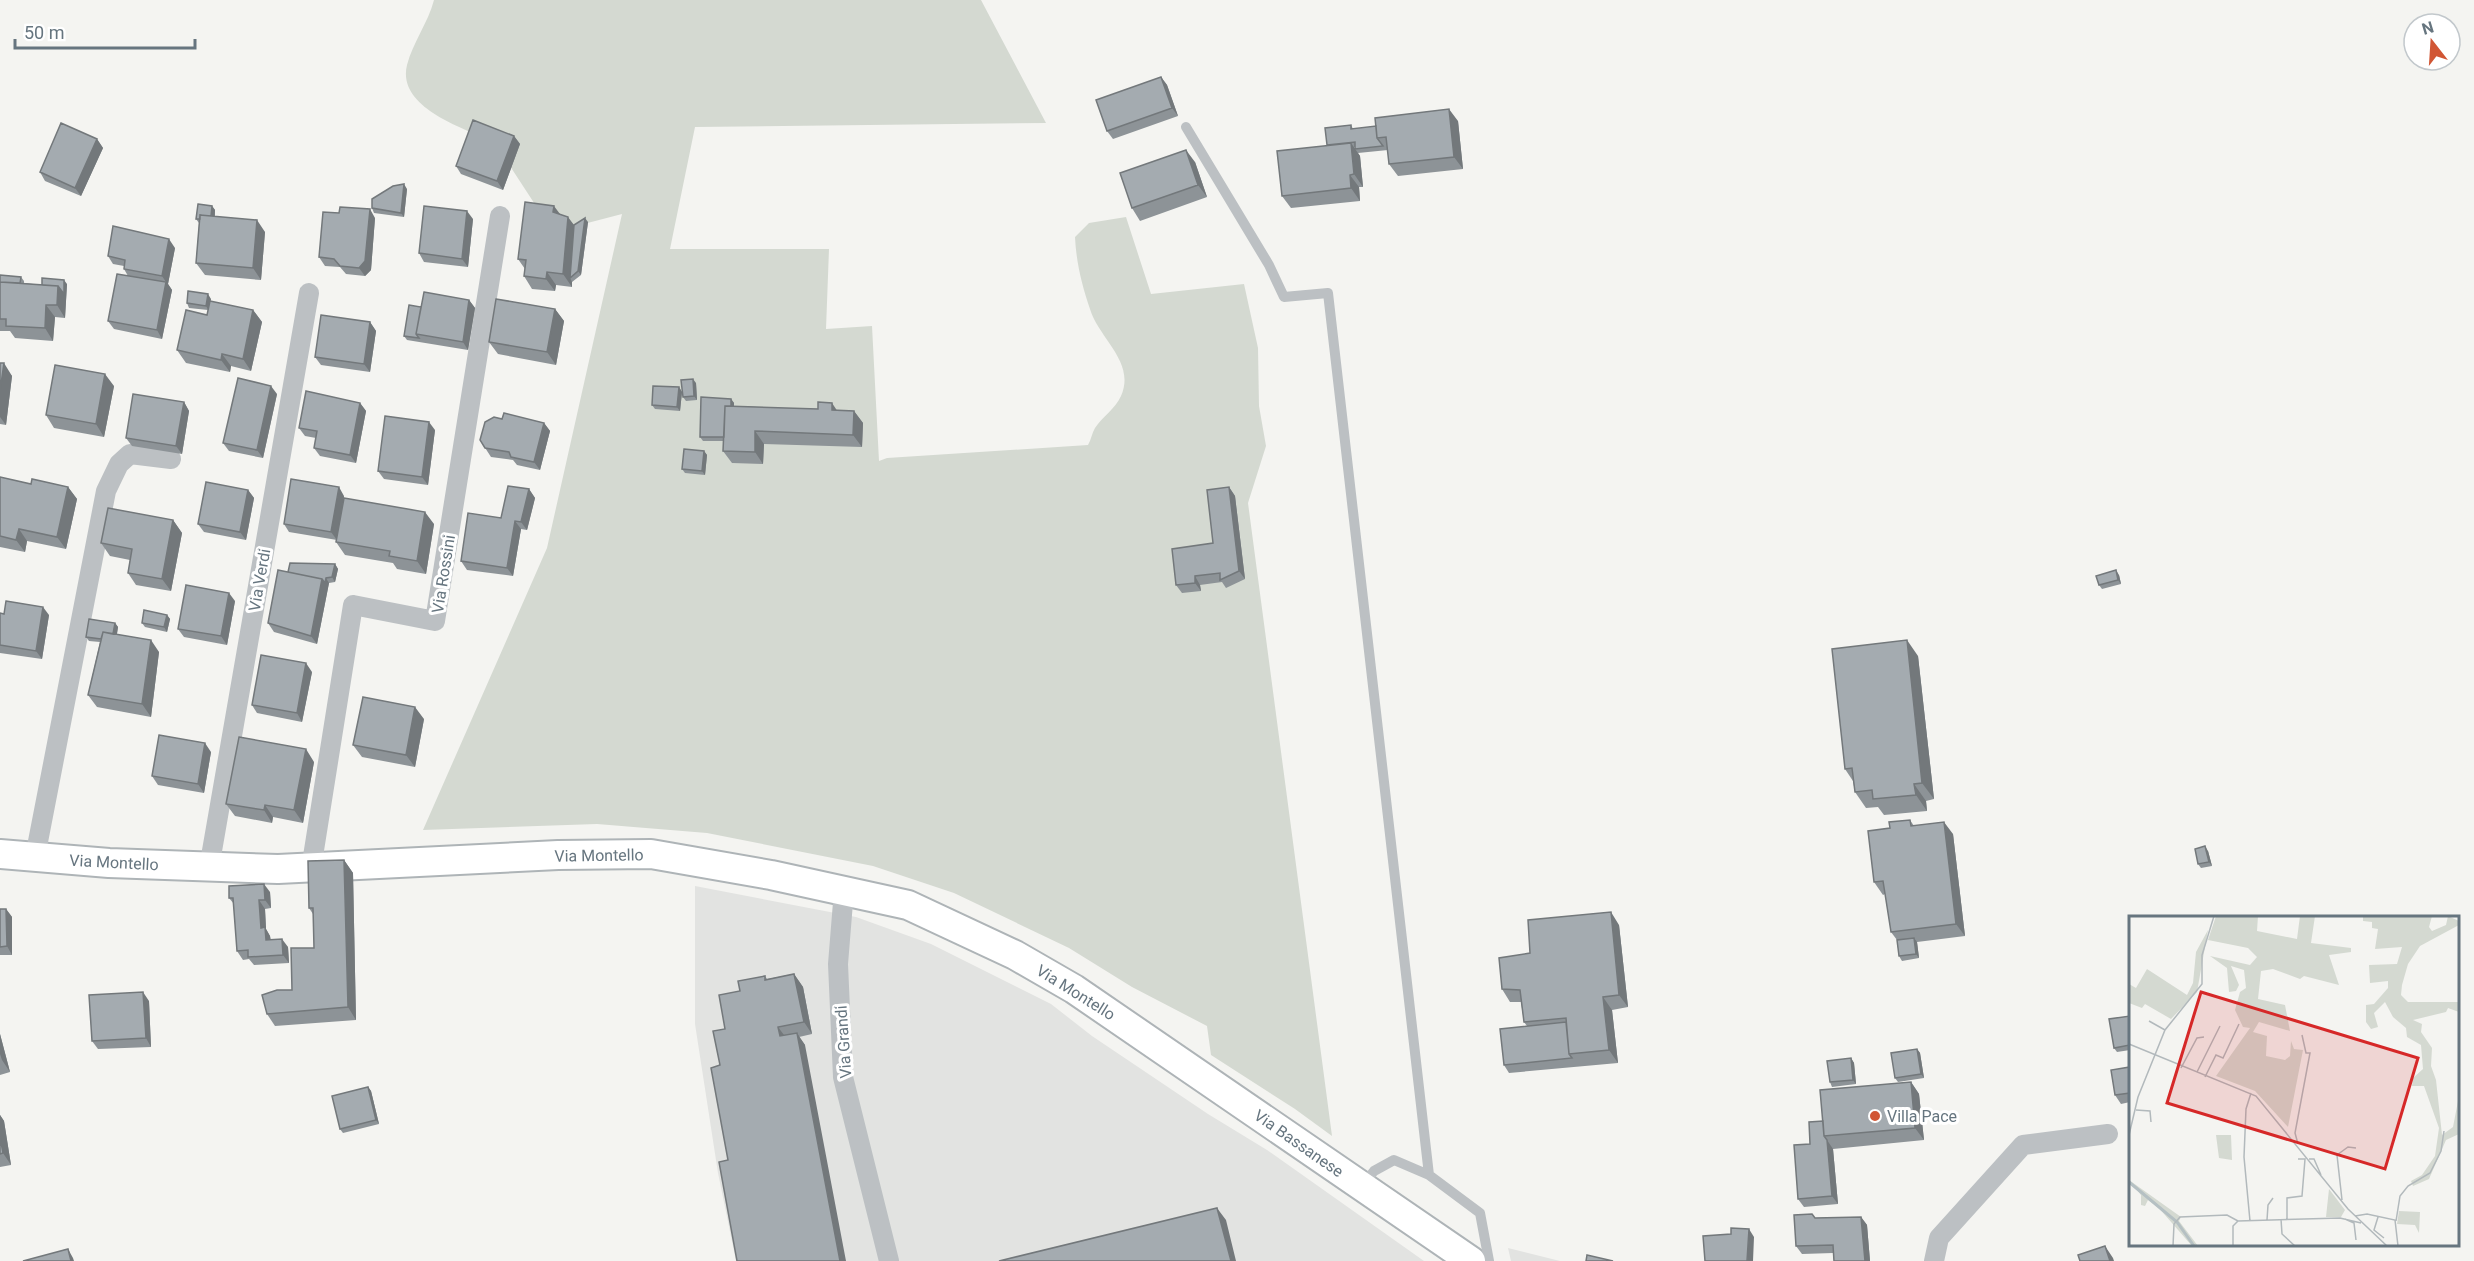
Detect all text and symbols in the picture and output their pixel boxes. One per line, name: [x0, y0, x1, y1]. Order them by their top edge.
scale bar: [15, 12, 195, 50]
north arrow: [2402, 12, 2462, 72]
text: N: [2420, 17, 2436, 39]
text: 50 m: [24, 22, 64, 43]
street label: Via Rossini: [428, 534, 459, 615]
street label: Via Verdi: [245, 547, 274, 613]
street label: Via Montello: [554, 845, 644, 866]
street label: Via Montello: [69, 851, 159, 874]
inset map: [2129, 916, 2459, 1246]
street label: Via Montello: [1033, 961, 1119, 1024]
street label: Via Grandi: [831, 1005, 856, 1079]
street label: Via Bassanese: [1250, 1106, 1347, 1181]
place label: Villa Pace: [1887, 1107, 1957, 1126]
marker: Villa Pace: [1868, 1109, 1882, 1123]

